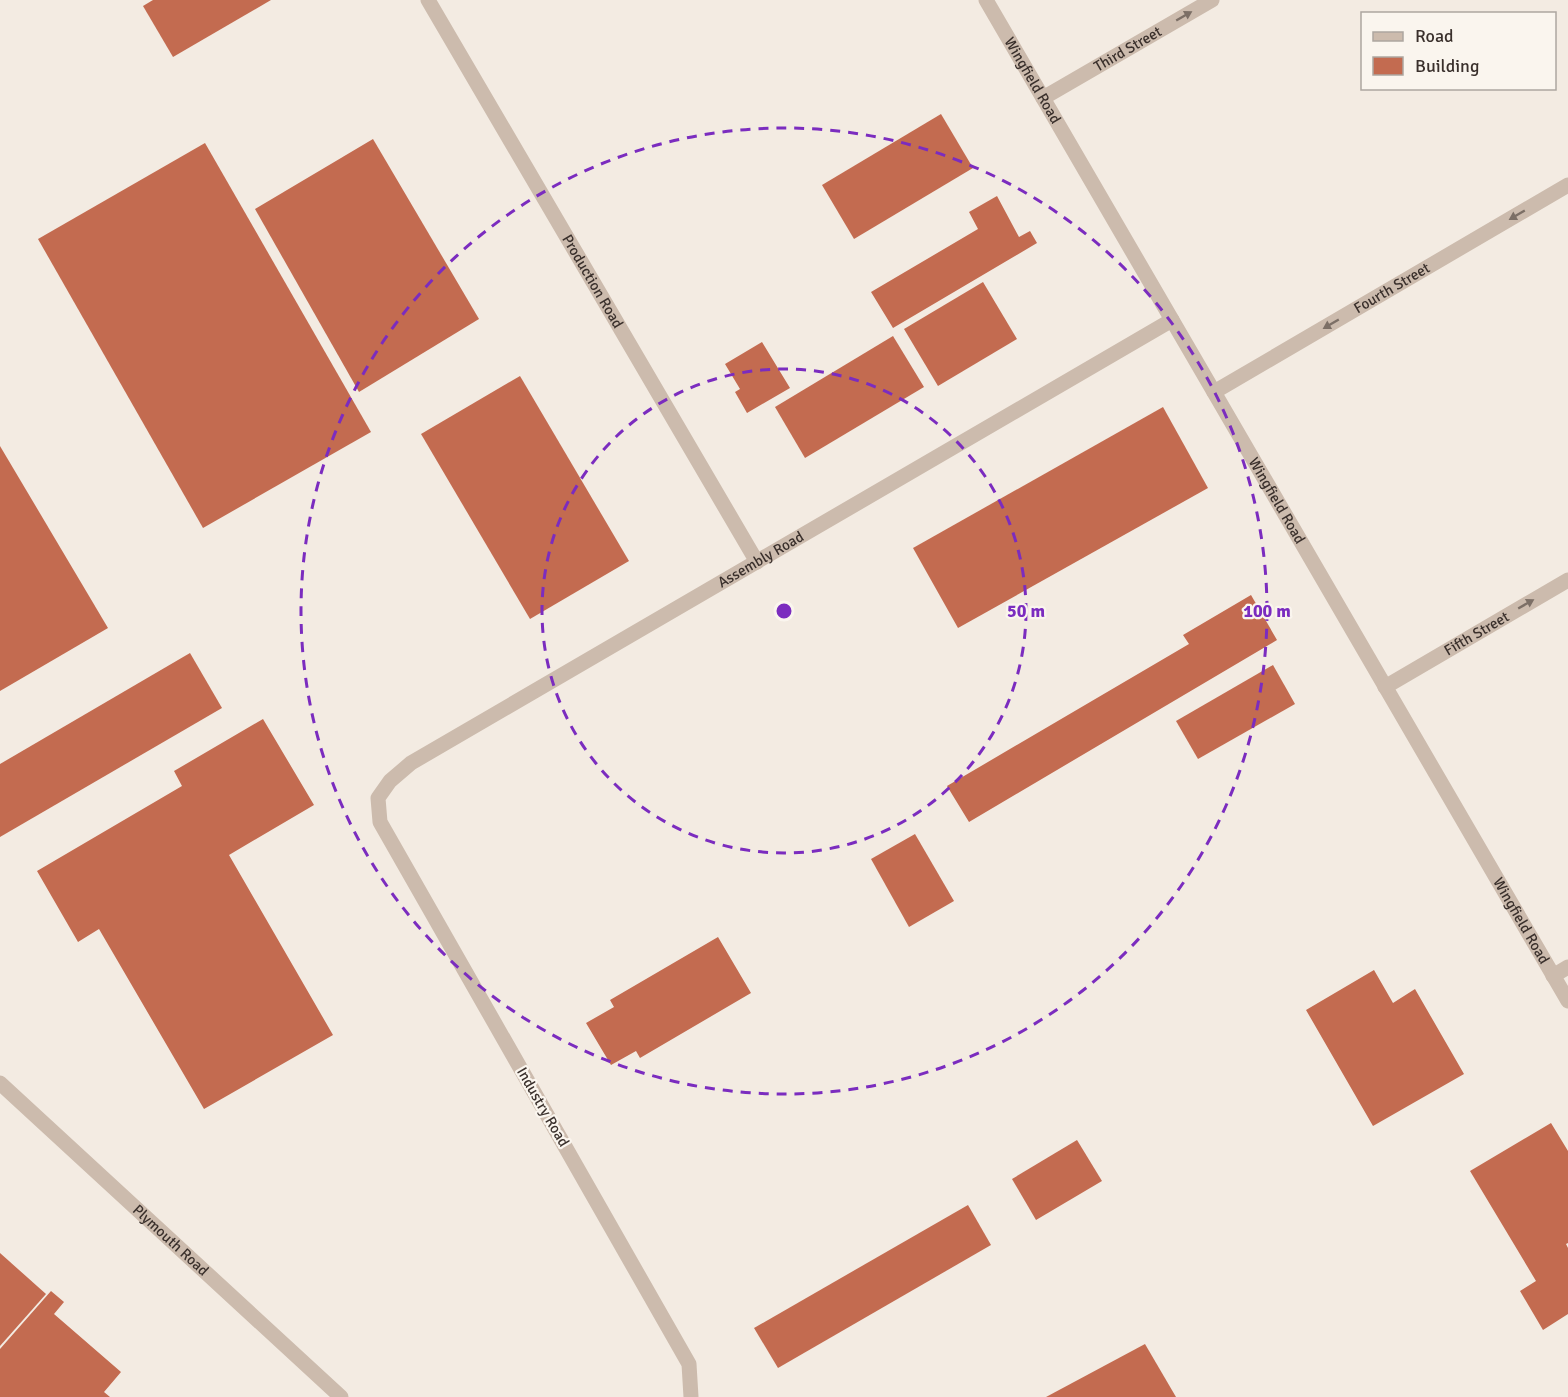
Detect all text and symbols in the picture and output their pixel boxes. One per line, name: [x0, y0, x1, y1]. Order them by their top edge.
one-way arrow: [1176, 11, 1193, 21]
legend: [1361, 12, 1556, 90]
street label: Third Street: [1091, 22, 1165, 76]
text: Road: [1415, 25, 1454, 47]
street label: Wingfield Road: [1001, 34, 1065, 127]
text: Building: [1415, 55, 1479, 77]
one-way arrow: [1509, 210, 1526, 220]
street label: Production Road: [558, 231, 627, 331]
street label: Fourth Street: [1351, 259, 1433, 317]
one-way arrow: [1323, 318, 1339, 329]
street label: Wingfield Road: [1245, 454, 1309, 547]
street label: Assembly Road: [714, 527, 807, 592]
one-way arrow: [1518, 599, 1535, 609]
text: 50 m: [1007, 600, 1045, 622]
text: 100 m: [1243, 600, 1291, 622]
centre of rings: [774, 601, 794, 621]
street label: Fifth Street: [1441, 607, 1512, 659]
street label: Wingfield Road: [1489, 874, 1553, 967]
street label: Industry Road: [513, 1064, 573, 1150]
street label: Plymouth Road: [129, 1201, 212, 1280]

